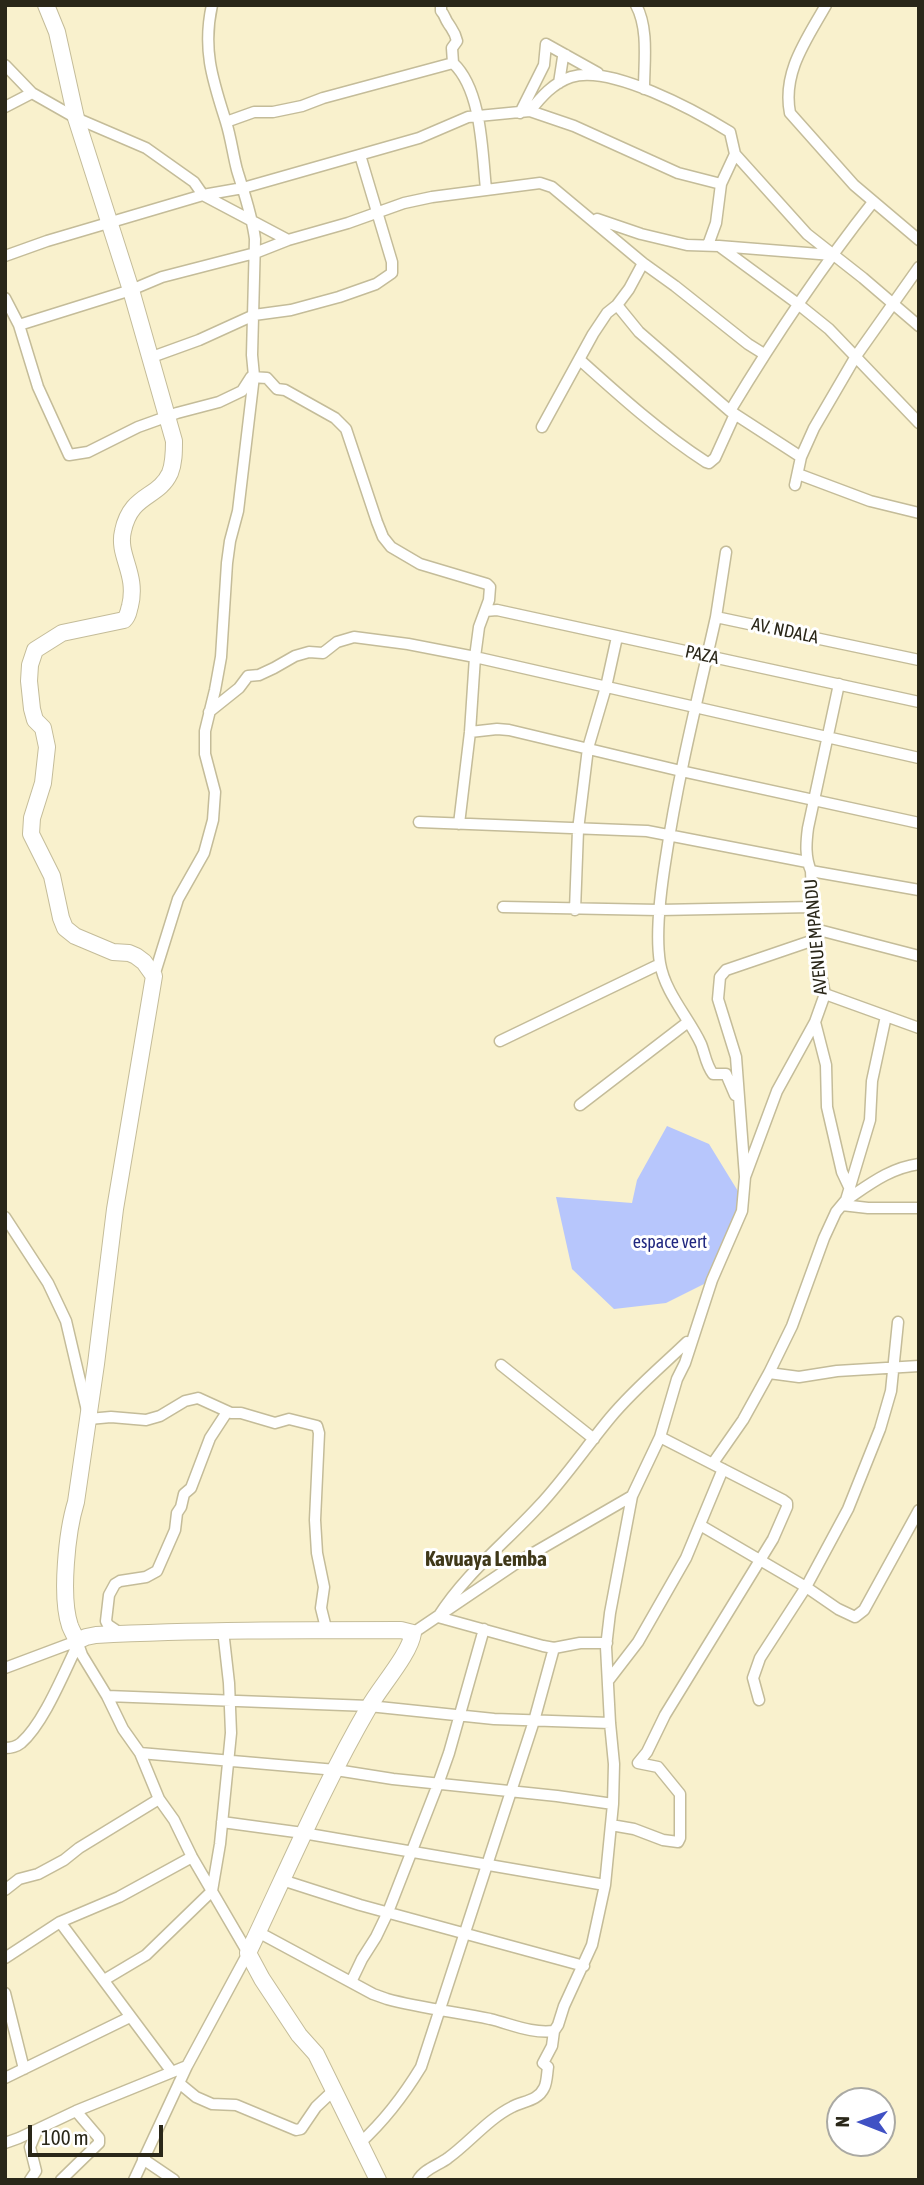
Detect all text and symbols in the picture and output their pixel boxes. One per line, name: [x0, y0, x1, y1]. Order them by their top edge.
street label: AV. NDALA: [750, 613, 820, 649]
street label: PAZA: [683, 641, 721, 669]
street label: AVENUE MPANDU: [800, 878, 832, 996]
park label: espace vert: [633, 1231, 707, 1253]
district label: Kavuaya Lemba: [425, 1546, 547, 1572]
north arrow: [826, 2087, 896, 2157]
scale bar: [32, 2112, 166, 2156]
text: N: [831, 2116, 853, 2127]
text: 100 m: [41, 2125, 89, 2149]

